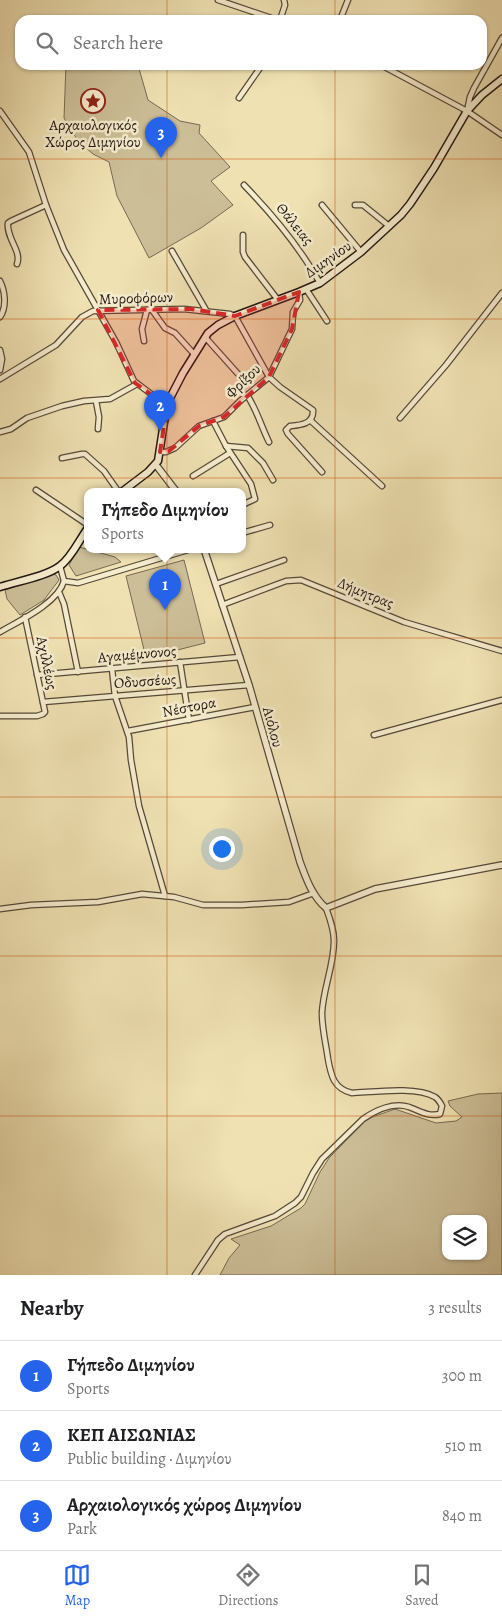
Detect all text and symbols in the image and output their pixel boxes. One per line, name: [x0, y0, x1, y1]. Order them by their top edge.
search box: [15, 15, 487, 70]
icon: search: [33, 29, 61, 57]
text: Search here: [73, 30, 163, 56]
place icon: Αρχαιολογικός Χώρος Διμηνίου: [80, 88, 106, 114]
place label: Αρχαιολογικός Χώρος Διμηνίου: [45, 115, 141, 152]
pin: 3: [145, 117, 177, 158]
street label: Θάλειας: [272, 199, 318, 249]
street label: Διμηνίου: [301, 236, 355, 282]
street label: Μυροφόρων: [99, 287, 173, 309]
street label: Φρίξου: [221, 359, 265, 403]
pin: 2: [144, 390, 176, 431]
popup: [84, 488, 246, 553]
text: Γήπεδο Διμηνίου: [101, 497, 229, 523]
text: Sports: [101, 523, 144, 545]
pin: 1: [149, 569, 181, 610]
street label: Δήμητρας: [335, 573, 397, 613]
street label: Αχιλλέως: [31, 634, 62, 692]
street label: Αγαμέμνονος: [96, 641, 177, 667]
street label: Οδυσσέως: [113, 669, 177, 693]
street label: Νέστορα: [160, 692, 218, 722]
street label: Αιόλου: [258, 704, 288, 750]
your location: [209, 836, 235, 862]
map controls: [442, 1215, 487, 1260]
button: layers: [442, 1215, 487, 1260]
text: Nearby: [20, 1294, 83, 1322]
text: 3 results: [428, 1297, 482, 1319]
text: Γήπεδο Διμηνίου: [67, 1352, 195, 1378]
text: 1: [33, 1365, 39, 1387]
text: 300 m: [442, 1365, 482, 1387]
text: Sports: [67, 1378, 110, 1400]
text: ΚΕΠ ΑΙΣΩΝΙΑΣ: [67, 1422, 196, 1448]
text: 2: [32, 1435, 40, 1457]
text: 510 m: [445, 1435, 482, 1457]
text: Public building · Διμηνίου: [67, 1448, 232, 1470]
text: Αρχαιολογικός χώρος Διμηνίου: [67, 1492, 302, 1518]
text: 3: [33, 1505, 39, 1527]
text: 840 m: [442, 1505, 482, 1527]
text: Park: [67, 1518, 97, 1540]
tab: Map: [63, 1561, 91, 1610]
tab: Directions: [218, 1561, 278, 1610]
tab: Saved: [405, 1561, 439, 1610]

